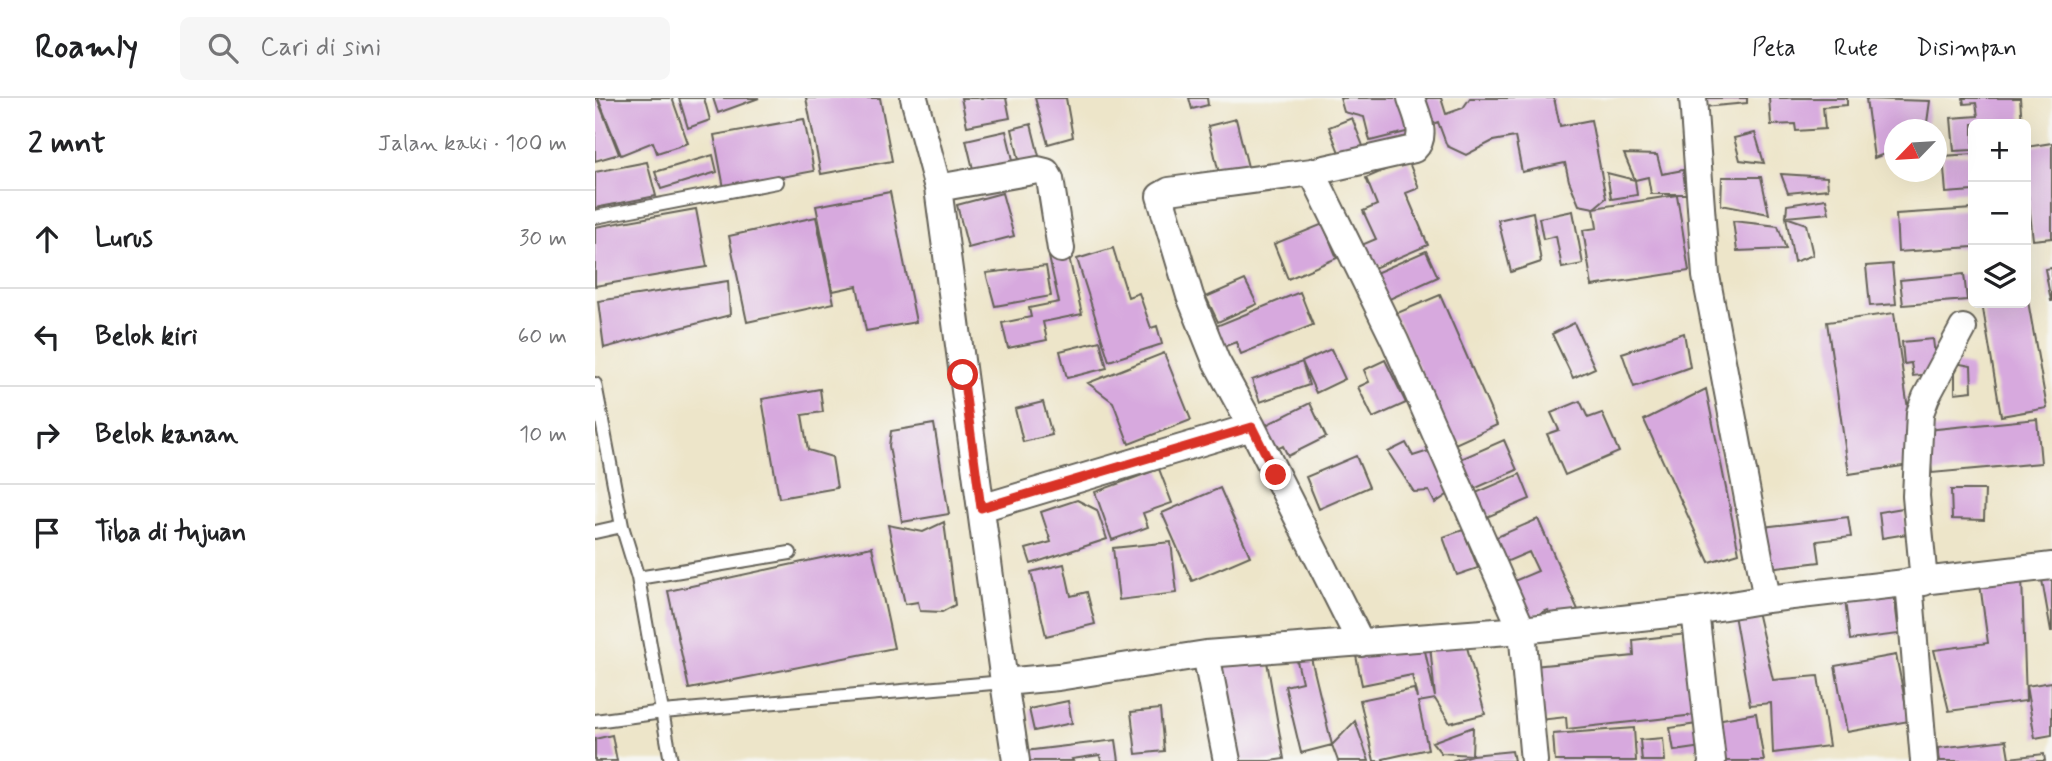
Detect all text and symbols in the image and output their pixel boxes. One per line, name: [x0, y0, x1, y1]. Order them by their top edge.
search box: [180, 17, 670, 80]
text: Roamly: [35, 26, 138, 70]
icon: search: [204, 29, 242, 67]
text: Cari di sini: [260, 31, 381, 65]
text: Peta: [1752, 33, 1796, 64]
text: Rute: [1834, 33, 1878, 64]
text: Disimpan: [1916, 33, 2017, 64]
north arrow: [1884, 119, 1947, 182]
map controls: [1968, 119, 2031, 308]
button: +: [1968, 119, 2031, 182]
text: 2 mnt: [28, 124, 105, 163]
text: Jalan kaki · 100 m: [378, 129, 567, 159]
button: −: [1968, 182, 2031, 245]
icon: ahead: [28, 220, 66, 258]
text: Lurus: [95, 222, 153, 256]
text: 30 m: [519, 224, 567, 254]
button: layers: [1968, 245, 2031, 308]
icon: left: [28, 318, 66, 356]
text: Belok kiri: [95, 320, 197, 354]
text: 60 m: [518, 322, 567, 352]
route start: [947, 359, 978, 390]
icon: right: [28, 416, 66, 454]
text: Belok kanan: [95, 418, 238, 452]
text: 10 m: [519, 420, 567, 450]
route end: [1260, 459, 1291, 490]
icon: arrive: [28, 514, 66, 552]
text: Tiba di tujuan: [95, 516, 246, 550]

